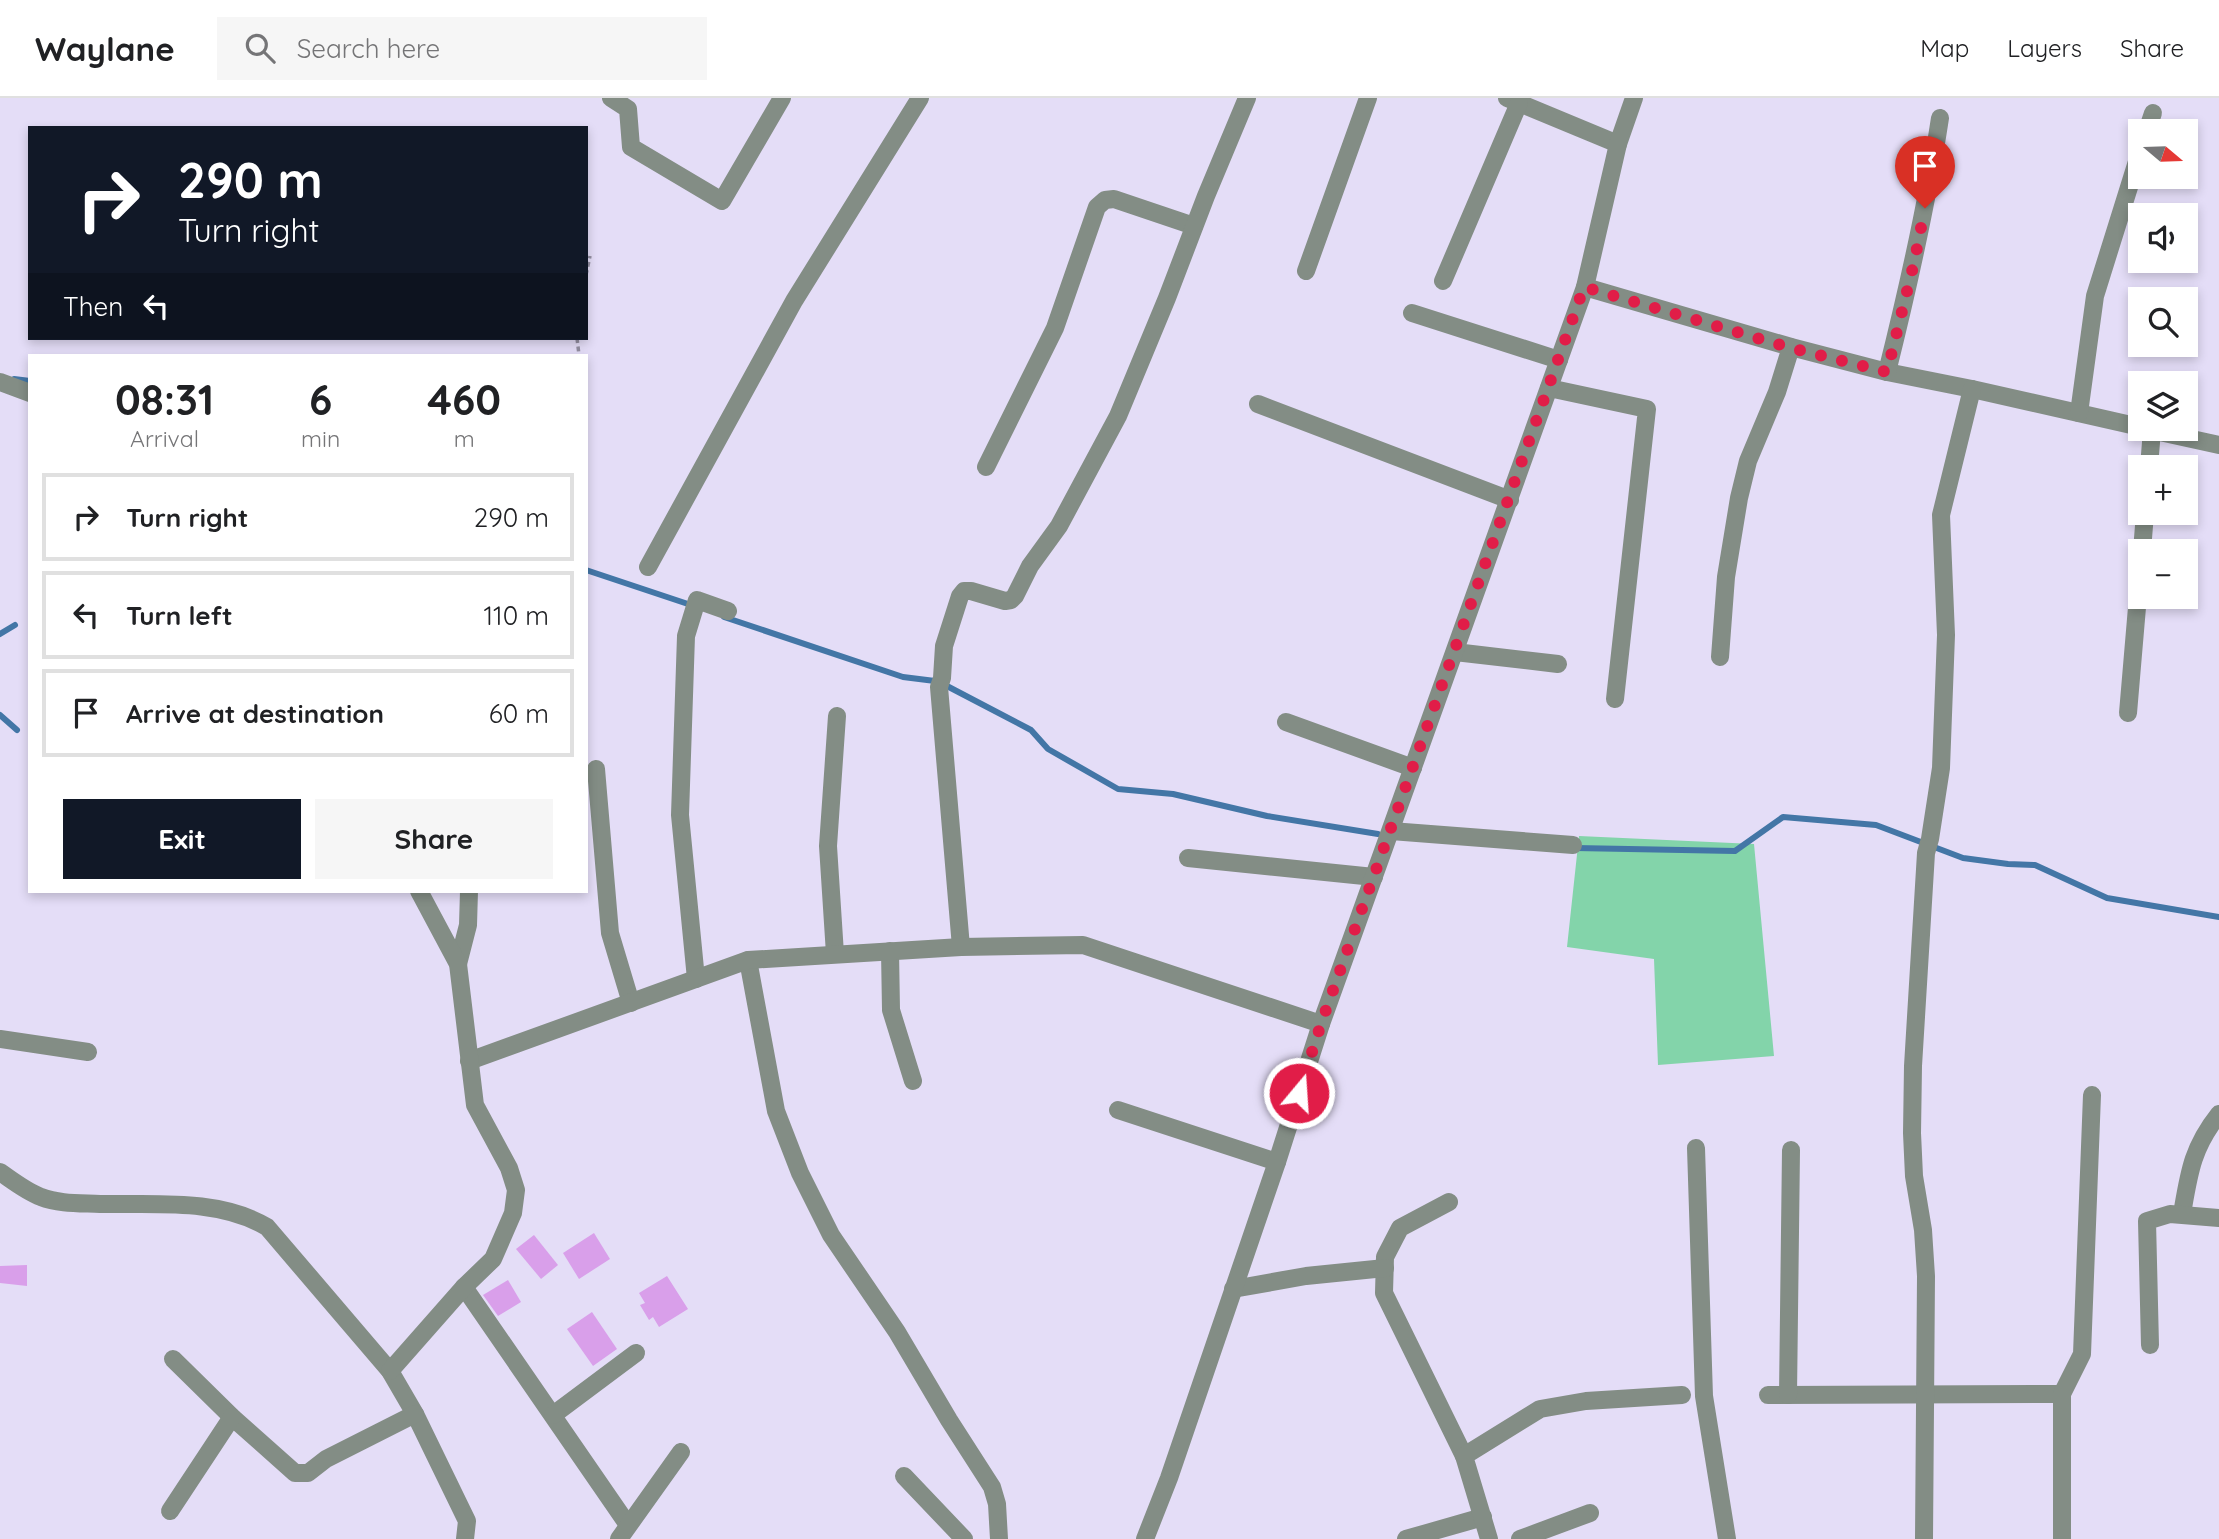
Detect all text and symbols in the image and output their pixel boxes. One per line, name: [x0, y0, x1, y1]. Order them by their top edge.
search box: [217, 17, 707, 80]
text: Waylane: [35, 28, 175, 69]
icon: search: [241, 29, 279, 67]
text: Search here: [297, 32, 440, 65]
text: Map: [1920, 33, 1969, 63]
text: Layers: [2007, 33, 2082, 63]
text: Share: [2120, 33, 2184, 63]
north arrow: [2128, 119, 2198, 189]
map controls: [2128, 119, 2198, 609]
pin: [1895, 136, 1955, 208]
icon: arrive: [1906, 147, 1944, 185]
text: 290 m: [178, 149, 323, 210]
icon: right: [63, 154, 154, 245]
button: sound: [2128, 203, 2198, 273]
text: Turn right: [178, 210, 319, 250]
icon: left: [137, 287, 175, 325]
button: search: [2128, 287, 2198, 357]
text: Then: [63, 290, 123, 323]
button: layers: [2128, 371, 2198, 441]
text: 08:31: [115, 373, 214, 426]
text: 6: [309, 373, 332, 426]
text: 460: [427, 373, 501, 426]
text: Arrival: [130, 424, 199, 453]
text: min: [301, 424, 340, 453]
text: m: [454, 424, 475, 453]
button: +: [2128, 455, 2198, 525]
icon: right: [67, 498, 105, 536]
text: Turn right: [126, 501, 248, 534]
text: 290 m: [474, 501, 549, 534]
button: −: [2128, 539, 2198, 609]
icon: left: [67, 596, 105, 634]
text: Turn left: [126, 599, 233, 632]
text: 110 m: [483, 599, 549, 632]
icon: arrive: [67, 694, 105, 732]
text: Arrive at destination: [126, 697, 384, 730]
text: 60 m: [489, 697, 549, 730]
button: Exit: [63, 799, 301, 879]
button: Share: [315, 799, 553, 879]
position arrow: [1262, 1056, 1336, 1130]

